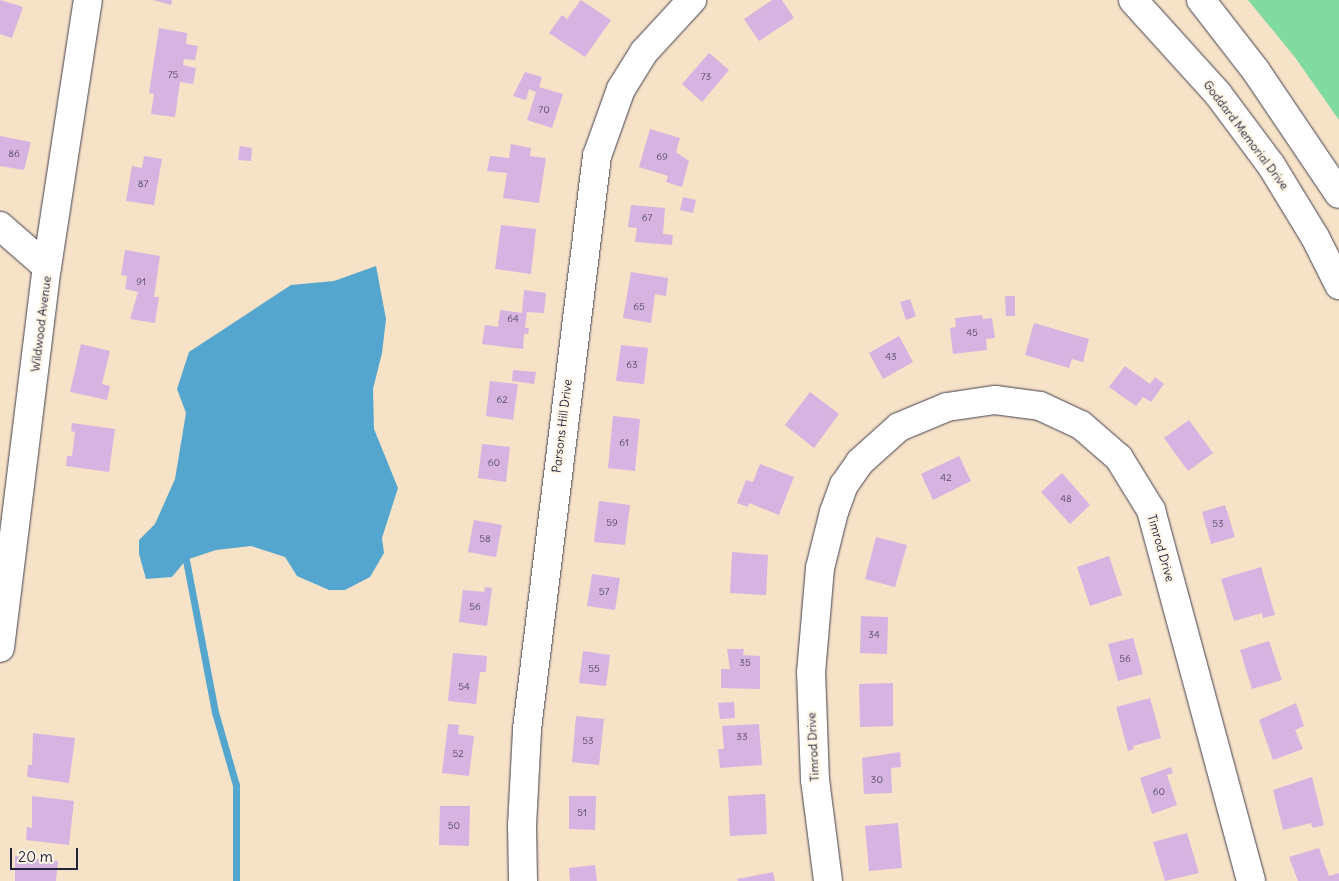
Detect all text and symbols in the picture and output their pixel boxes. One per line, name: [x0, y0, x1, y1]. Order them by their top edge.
house number: 75: [168, 69, 178, 81]
house number: 73: [701, 71, 711, 83]
street label: Goddard Memorial Drive: [1200, 78, 1292, 192]
house number: 70: [538, 104, 550, 116]
house number: 86: [8, 148, 20, 160]
house number: 69: [656, 151, 668, 163]
house number: 87: [138, 178, 148, 190]
house number: 67: [642, 212, 652, 224]
street label: Wildwood Avenue: [28, 275, 54, 373]
house number: 91: [136, 276, 146, 288]
house number: 65: [633, 301, 645, 313]
house number: 64: [507, 313, 519, 325]
house number: 45: [966, 327, 978, 339]
house number: 43: [885, 351, 897, 363]
house number: 63: [626, 359, 638, 371]
street label: Parsons Hill Drive: [549, 378, 575, 474]
house number: 62: [496, 394, 508, 406]
house number: 61: [619, 437, 629, 449]
house number: 60: [488, 457, 500, 469]
house number: 42: [940, 472, 952, 484]
house number: 48: [1060, 493, 1072, 505]
street label: Timrod Drive: [1145, 513, 1177, 583]
house number: 59: [606, 517, 618, 529]
house number: 53: [1212, 518, 1224, 530]
house number: 58: [479, 533, 491, 545]
house number: 57: [599, 586, 609, 598]
house number: 56: [469, 601, 481, 613]
house number: 34: [868, 629, 880, 641]
house number: 56: [1119, 653, 1131, 665]
house number: 35: [739, 657, 751, 669]
house number: 55: [588, 663, 600, 675]
house number: 54: [458, 681, 470, 693]
street label: Timrod Drive: [804, 712, 822, 782]
house number: 33: [736, 731, 748, 743]
house number: 53: [582, 735, 594, 747]
house number: 52: [452, 748, 464, 760]
house number: 30: [871, 774, 883, 786]
house number: 60: [1153, 786, 1165, 798]
house number: 51: [577, 807, 587, 819]
house number: 50: [448, 820, 460, 832]
scale bar: [12, 838, 80, 870]
text: 20 m: [18, 847, 53, 866]

